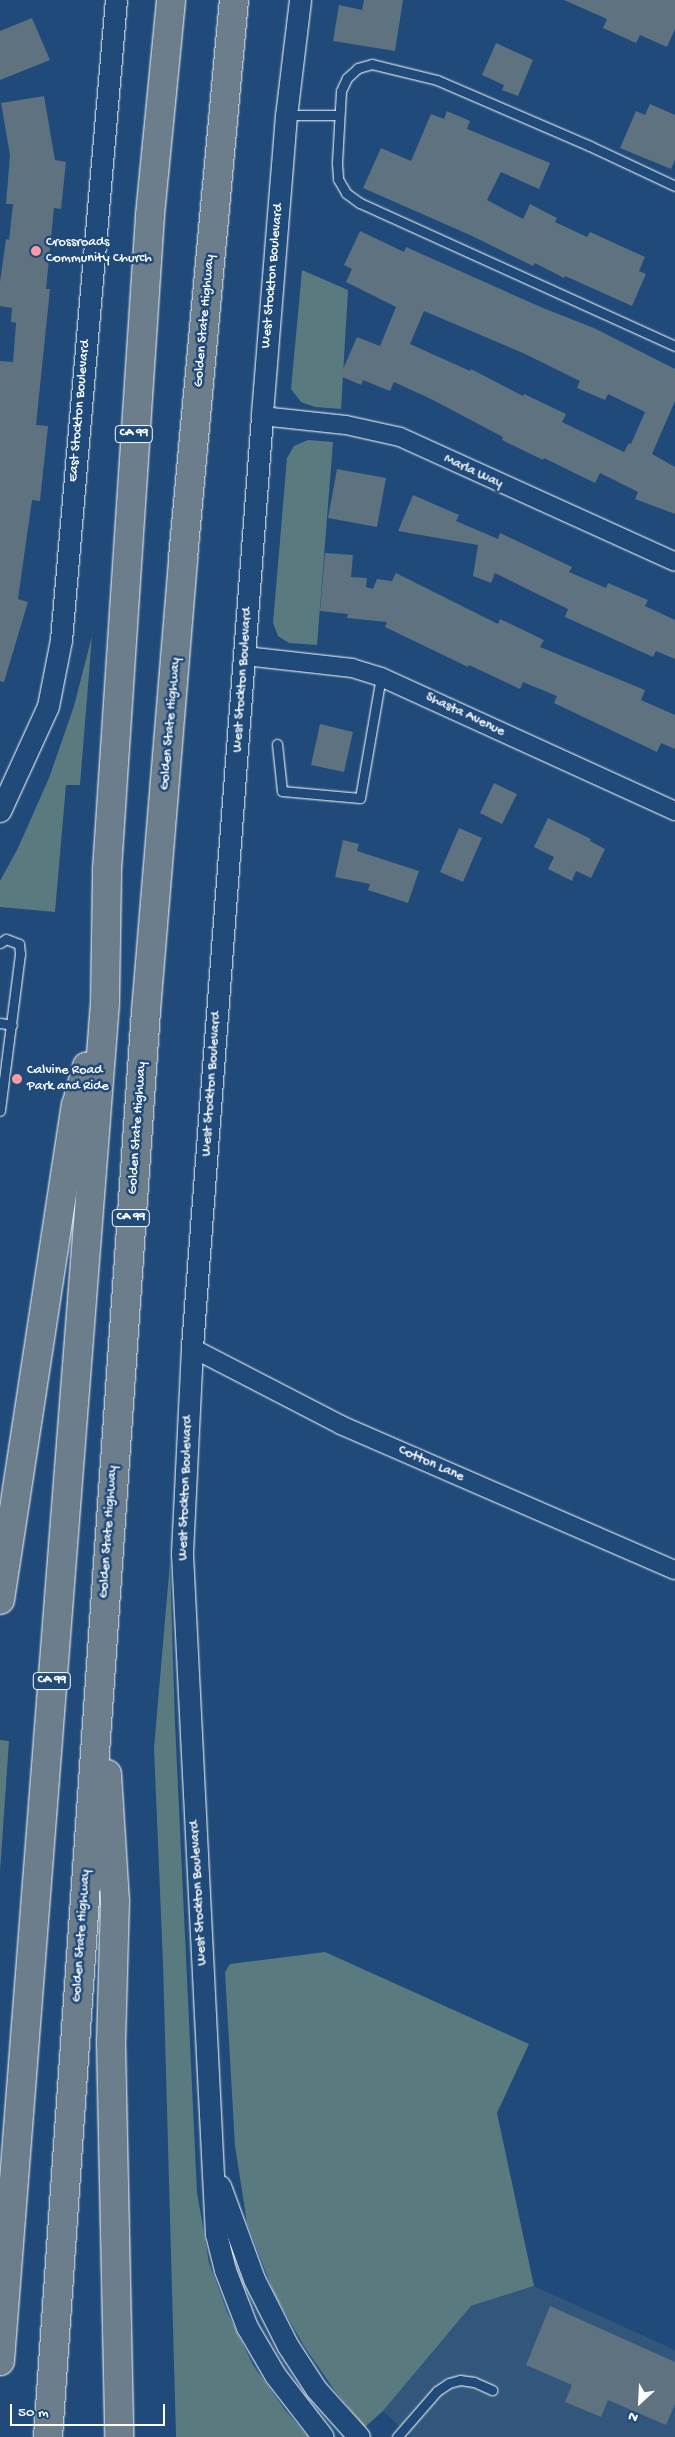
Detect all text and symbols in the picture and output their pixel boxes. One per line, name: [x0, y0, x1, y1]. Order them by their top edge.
street label: West Stockton Boulevard: [258, 203, 288, 349]
place label: Crossroads Community Church: [46, 235, 152, 268]
marker: Crossroads Community Church: [30, 245, 42, 257]
street label: Golden State Highway: [191, 254, 219, 388]
street label: East Stockton Boulevard: [65, 339, 95, 483]
road number: CA 99: [114, 424, 154, 444]
street label: Marla Way: [441, 451, 505, 493]
street label: West Stockton Boulevard: [230, 607, 256, 753]
street label: Golden State Highway: [157, 657, 185, 791]
street label: Shasta Avenue: [423, 689, 507, 741]
street label: West Stockton Boulevard: [199, 1011, 225, 1157]
street label: Golden State Highway: [125, 1061, 151, 1195]
place label: Calvine Road Park and Ride: [27, 1063, 109, 1096]
marker: Calvine Road Park and Ride: [11, 1073, 23, 1085]
road number: CA 99: [111, 1208, 151, 1228]
street label: West Stockton Boulevard: [175, 1415, 197, 1561]
street label: Cotton Lane: [395, 1442, 467, 1486]
street label: Golden State Highway: [96, 1465, 122, 1599]
road number: CA 99: [32, 1672, 72, 1690]
street label: West Stockton Boulevard: [187, 1820, 211, 1966]
street label: Golden State Highway: [69, 1869, 95, 2003]
north arrow: [615, 2377, 665, 2427]
scale bar: [12, 2394, 168, 2426]
text: 50 m: [18, 2404, 49, 2422]
text: N: [626, 2406, 641, 2426]

